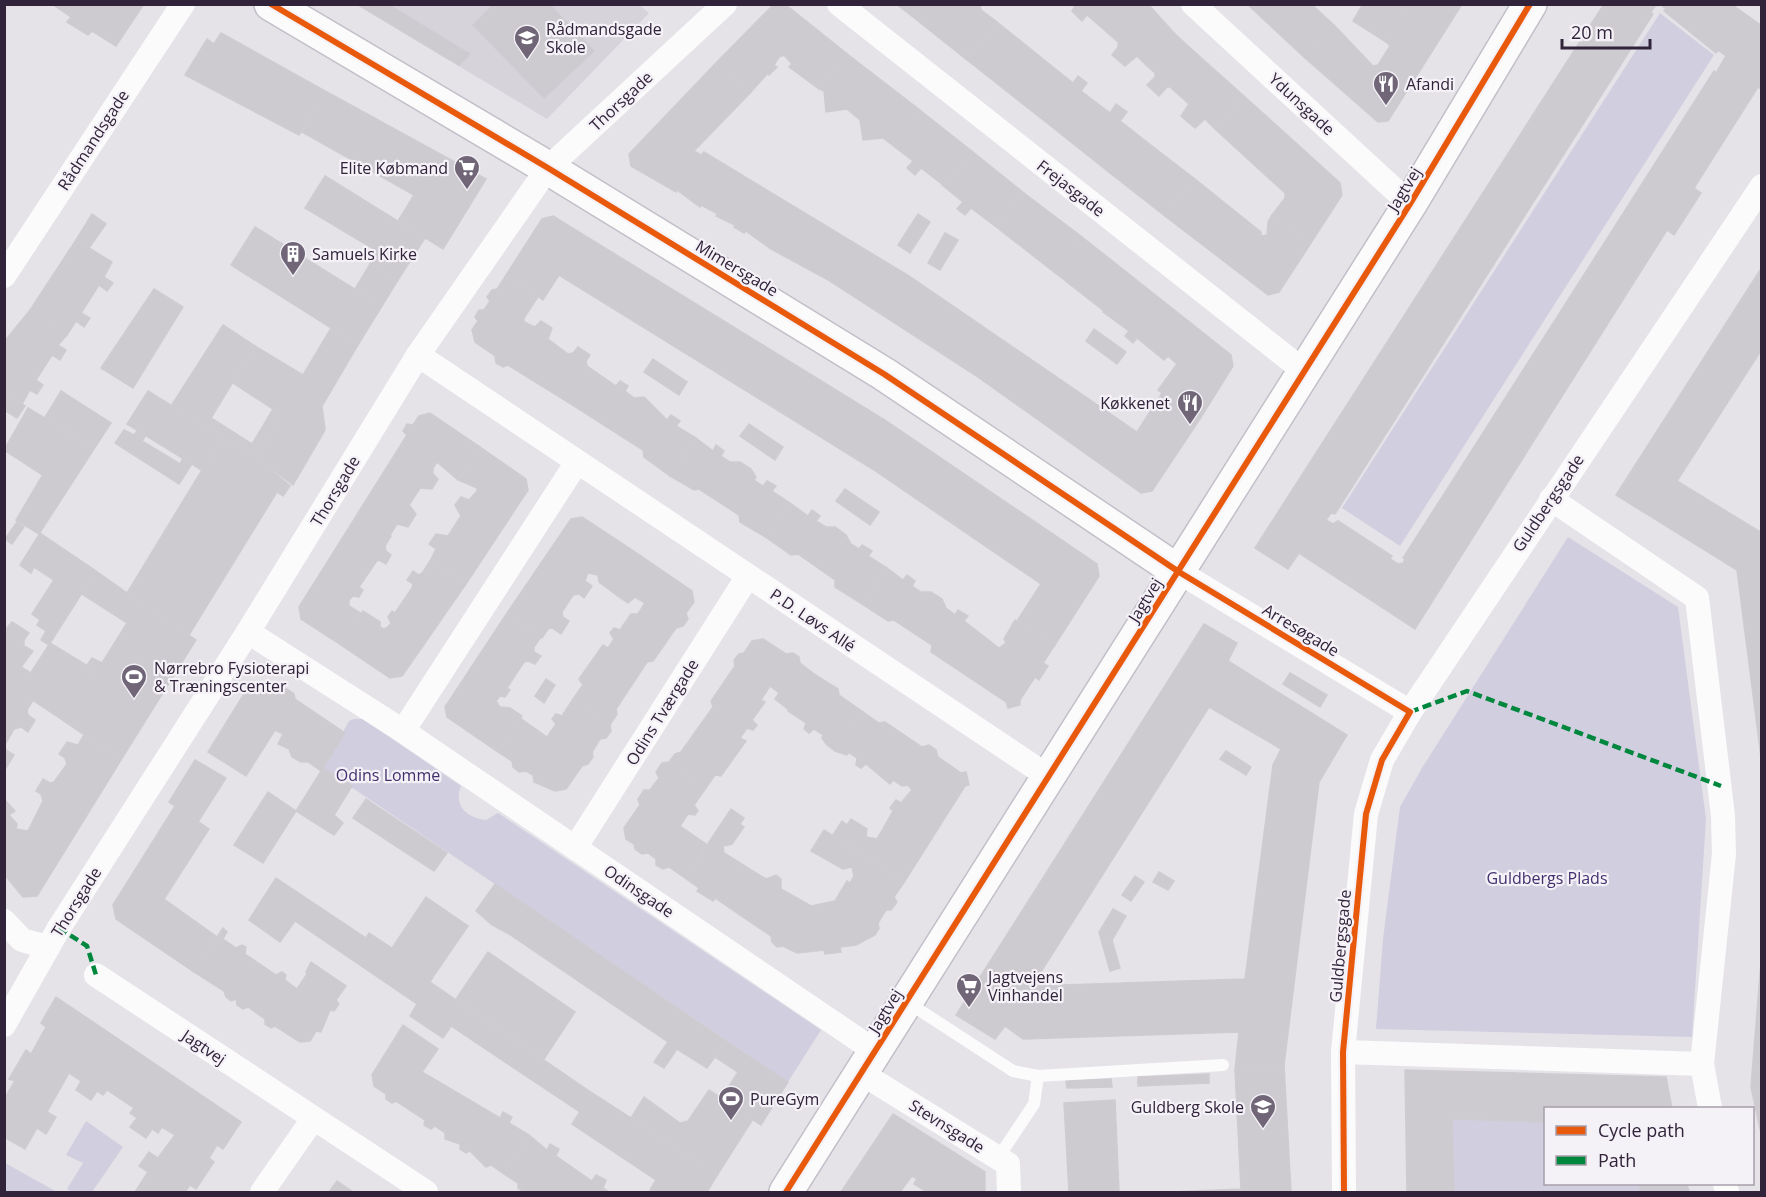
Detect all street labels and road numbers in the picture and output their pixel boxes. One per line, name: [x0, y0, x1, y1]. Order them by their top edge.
street label: Thorsgade: [585, 66, 657, 136]
street label: Ydunsgade: [1264, 68, 1340, 140]
street label: Rådmandsgade: [52, 85, 134, 195]
street label: Frejasgade: [1032, 154, 1110, 222]
street label: Jagtvej: [1381, 163, 1426, 217]
street label: Mimersgade: [692, 235, 782, 301]
street label: Guldbergsgade: [1507, 450, 1589, 556]
street label: Thorsgade: [305, 452, 365, 530]
street label: Jagtvej: [1122, 574, 1167, 628]
street label: P.D. Løvs Allé: [766, 583, 860, 657]
street label: Arresøgade: [1259, 598, 1343, 662]
street label: Odins Tværgade: [621, 655, 703, 769]
street label: Odinsgade: [600, 859, 678, 923]
street label: Thorsgade: [46, 863, 106, 941]
street label: Guldbergsgade: [1324, 889, 1356, 1003]
street label: Jagtvej: [862, 985, 907, 1039]
street label: Jagtvej: [176, 1023, 230, 1070]
street label: Stevnsgade: [905, 1094, 989, 1158]

